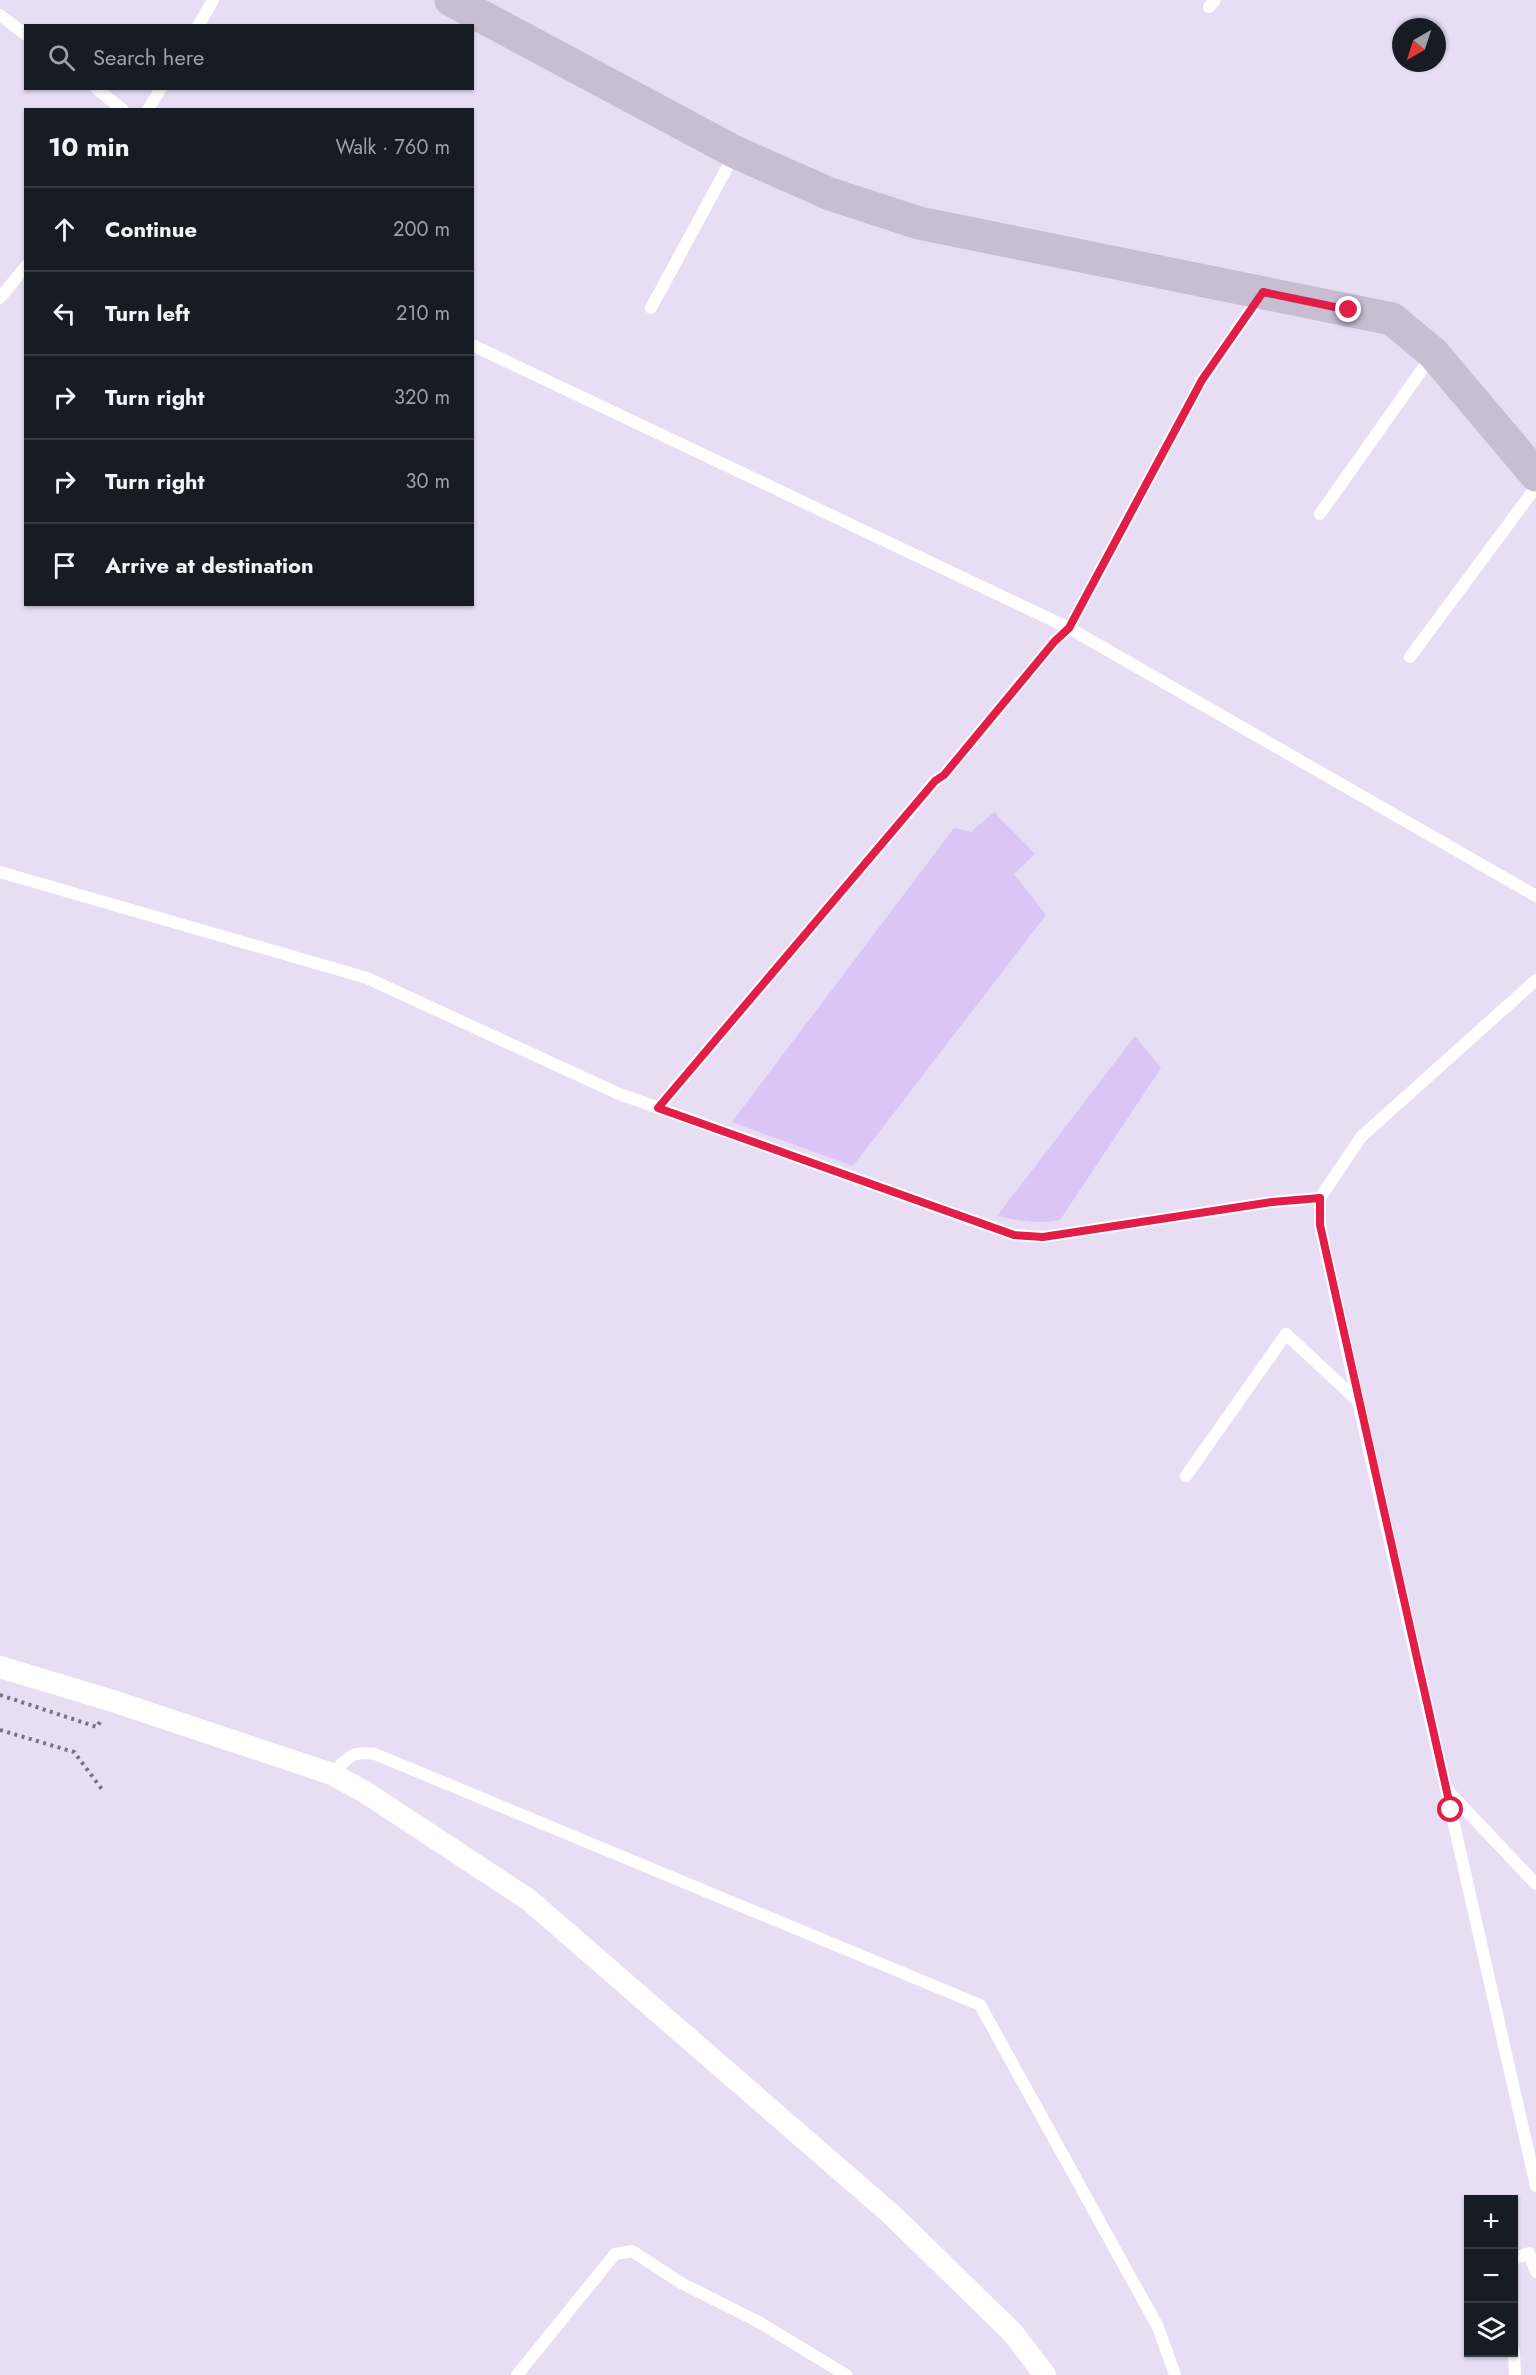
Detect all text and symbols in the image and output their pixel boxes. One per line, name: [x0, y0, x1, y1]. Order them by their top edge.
north arrow: [1392, 18, 1446, 72]
search box: [24, 24, 474, 90]
icon: search: [45, 41, 78, 74]
text: Search here: [93, 41, 204, 73]
text: 10 min: [48, 128, 130, 166]
text: Walk · 760 m: [336, 133, 450, 162]
icon: ahead: [48, 213, 81, 246]
text: Continue: [105, 213, 197, 245]
text: 200 m: [393, 215, 450, 244]
route end: [1335, 296, 1361, 322]
icon: left: [48, 297, 81, 330]
text: Turn left: [105, 297, 190, 329]
text: 210 m: [396, 299, 450, 328]
icon: right: [48, 381, 81, 414]
text: Turn right: [105, 381, 205, 413]
text: 320 m: [394, 383, 450, 412]
icon: right: [48, 465, 81, 498]
text: Turn right: [105, 465, 205, 497]
text: 30 m: [405, 467, 450, 496]
icon: arrive: [48, 549, 81, 582]
text: Arrive at destination: [105, 549, 314, 581]
route start: [1437, 1796, 1463, 1822]
map controls: [1464, 2195, 1518, 2357]
button: +: [1464, 2195, 1518, 2249]
button: −: [1464, 2249, 1518, 2303]
button: layers: [1464, 2303, 1518, 2357]

